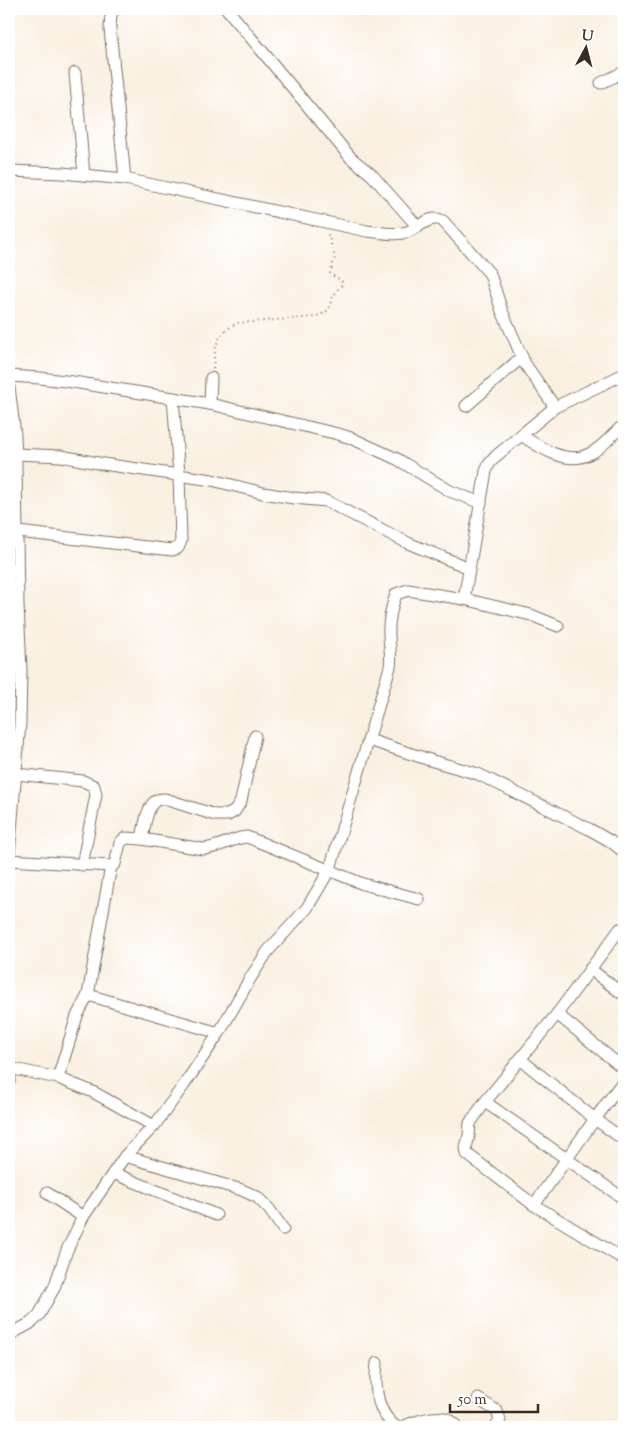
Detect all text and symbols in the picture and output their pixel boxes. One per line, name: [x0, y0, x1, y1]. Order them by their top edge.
north arrow: [560, 22, 610, 72]
text: U: [580, 26, 595, 48]
scale bar: [450, 1381, 538, 1413]
text: 50 m: [457, 1390, 487, 1411]

